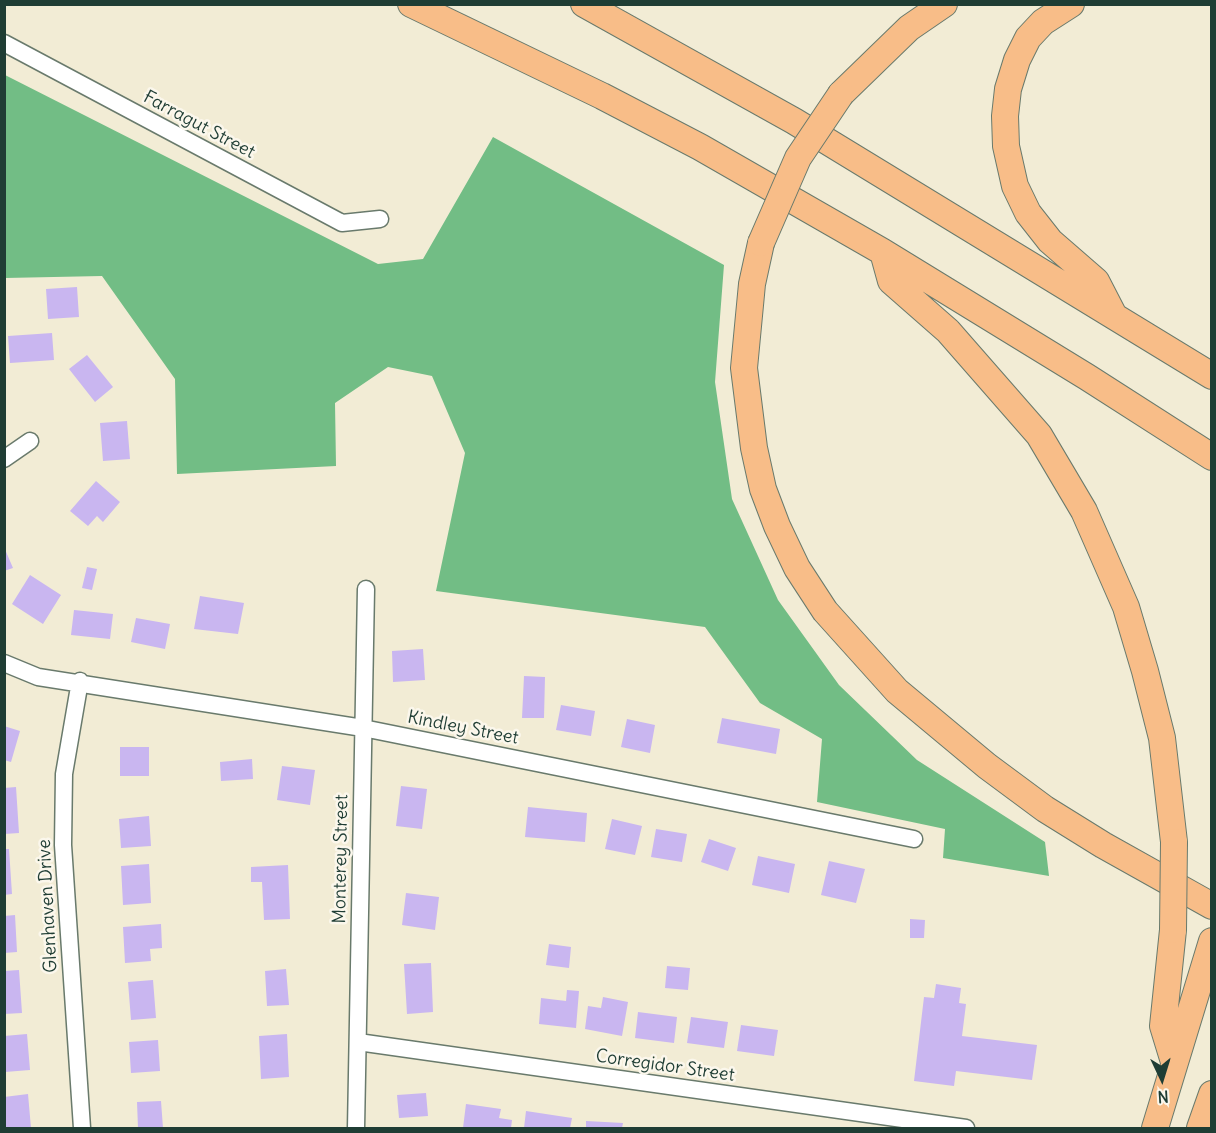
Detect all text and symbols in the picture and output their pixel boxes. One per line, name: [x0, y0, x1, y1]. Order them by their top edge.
street label: Farragut Street: [140, 87, 258, 163]
street label: Kindley Street: [406, 707, 520, 749]
street label: Monterey Street: [329, 794, 353, 924]
street label: Glenhaven Drive: [34, 839, 62, 973]
street label: Corregidor Street: [594, 1046, 736, 1086]
north arrow: [1132, 1049, 1192, 1109]
text: N: [1157, 1087, 1169, 1107]

